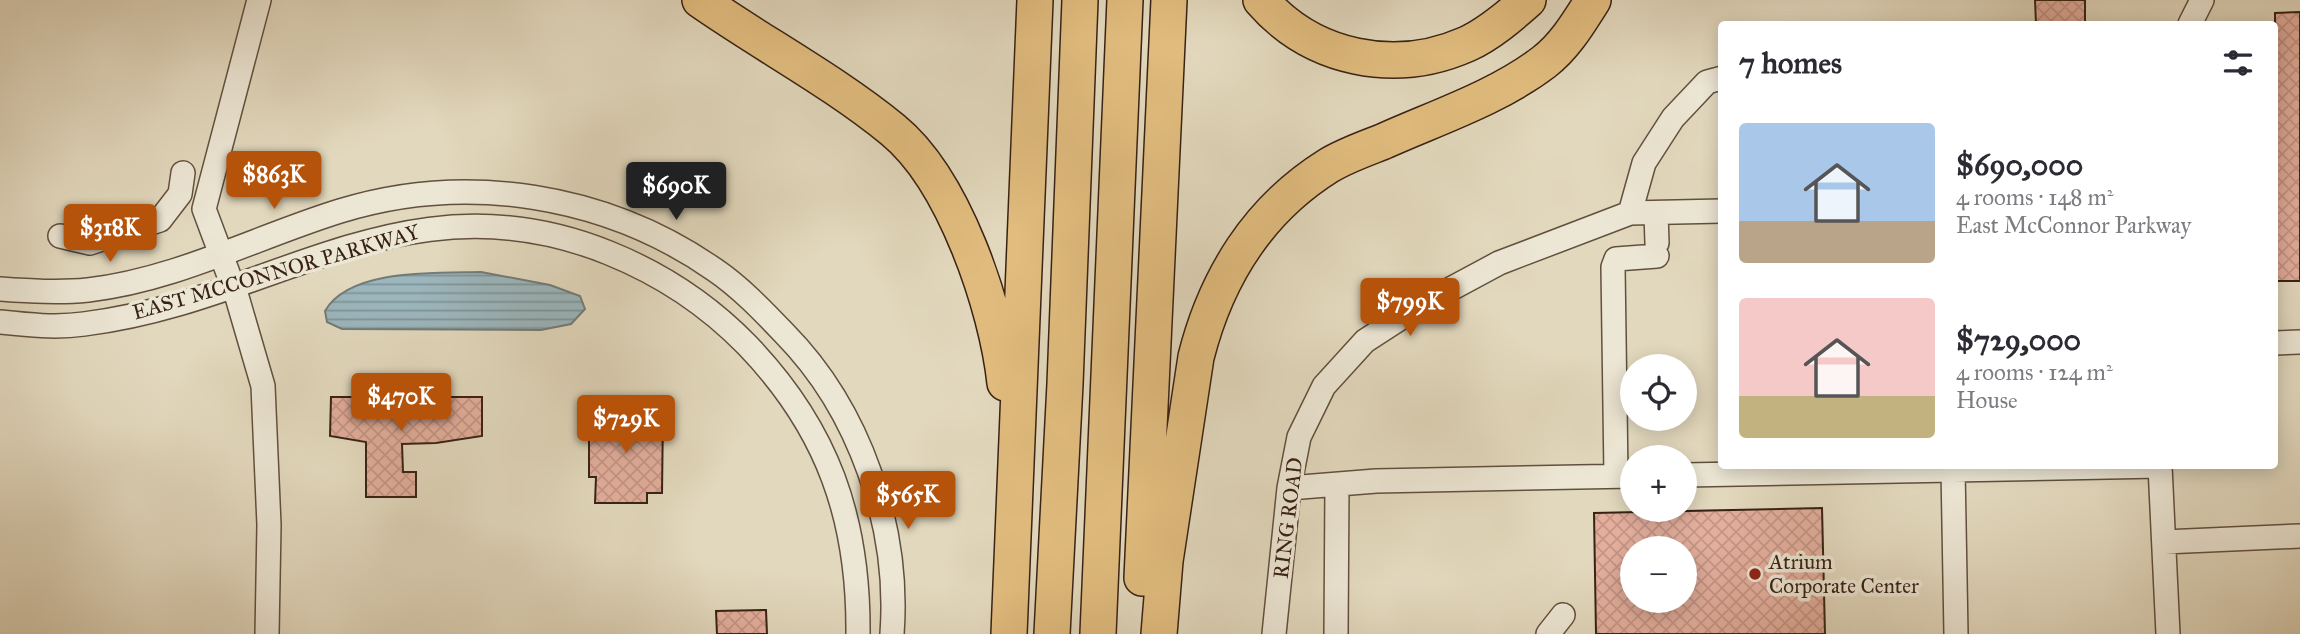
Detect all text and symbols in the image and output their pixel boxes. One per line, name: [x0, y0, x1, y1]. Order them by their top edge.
icon: filters: [2219, 44, 2257, 82]
text: 7 homes: [1739, 45, 1842, 81]
text: $690,000: [1956, 147, 2083, 183]
icon: home: [1795, 151, 1879, 235]
pin: $863K: [225, 152, 323, 211]
text: $863K: [242, 160, 306, 188]
pin: $690K: [627, 162, 725, 222]
text: $690K: [642, 171, 710, 199]
text: 4 rooms · 148 m²: [1956, 183, 2113, 211]
pin: $318K: [61, 204, 159, 264]
text: East McConnor Parkway: [1956, 211, 2191, 239]
text: $318K: [80, 213, 140, 241]
street label: EAST MCCONNOR PARKWAY: [129, 218, 423, 325]
pin: $799K: [1361, 278, 1459, 338]
text: $799K: [1376, 287, 1444, 315]
text: $729,000: [1956, 322, 2081, 358]
icon: home: [1795, 326, 1879, 410]
map controls: [1620, 354, 1697, 613]
button: locate: [1620, 354, 1697, 431]
text: 4 rooms · 124 m²: [1956, 358, 2113, 386]
pin: $470K: [352, 374, 450, 433]
text: $470K: [367, 382, 435, 410]
text: House: [1956, 386, 2018, 414]
pin: $729K: [577, 396, 675, 455]
text: $729K: [593, 404, 659, 432]
button: +: [1620, 445, 1697, 522]
street label: RING ROAD: [1268, 456, 1308, 580]
pin: $565K: [859, 472, 957, 531]
text: $565K: [876, 480, 940, 508]
button: −: [1620, 536, 1697, 613]
place label: Atrium Corporate Center: [1768, 549, 1919, 599]
marker: Atrium Corporate Center: [1747, 566, 1763, 582]

